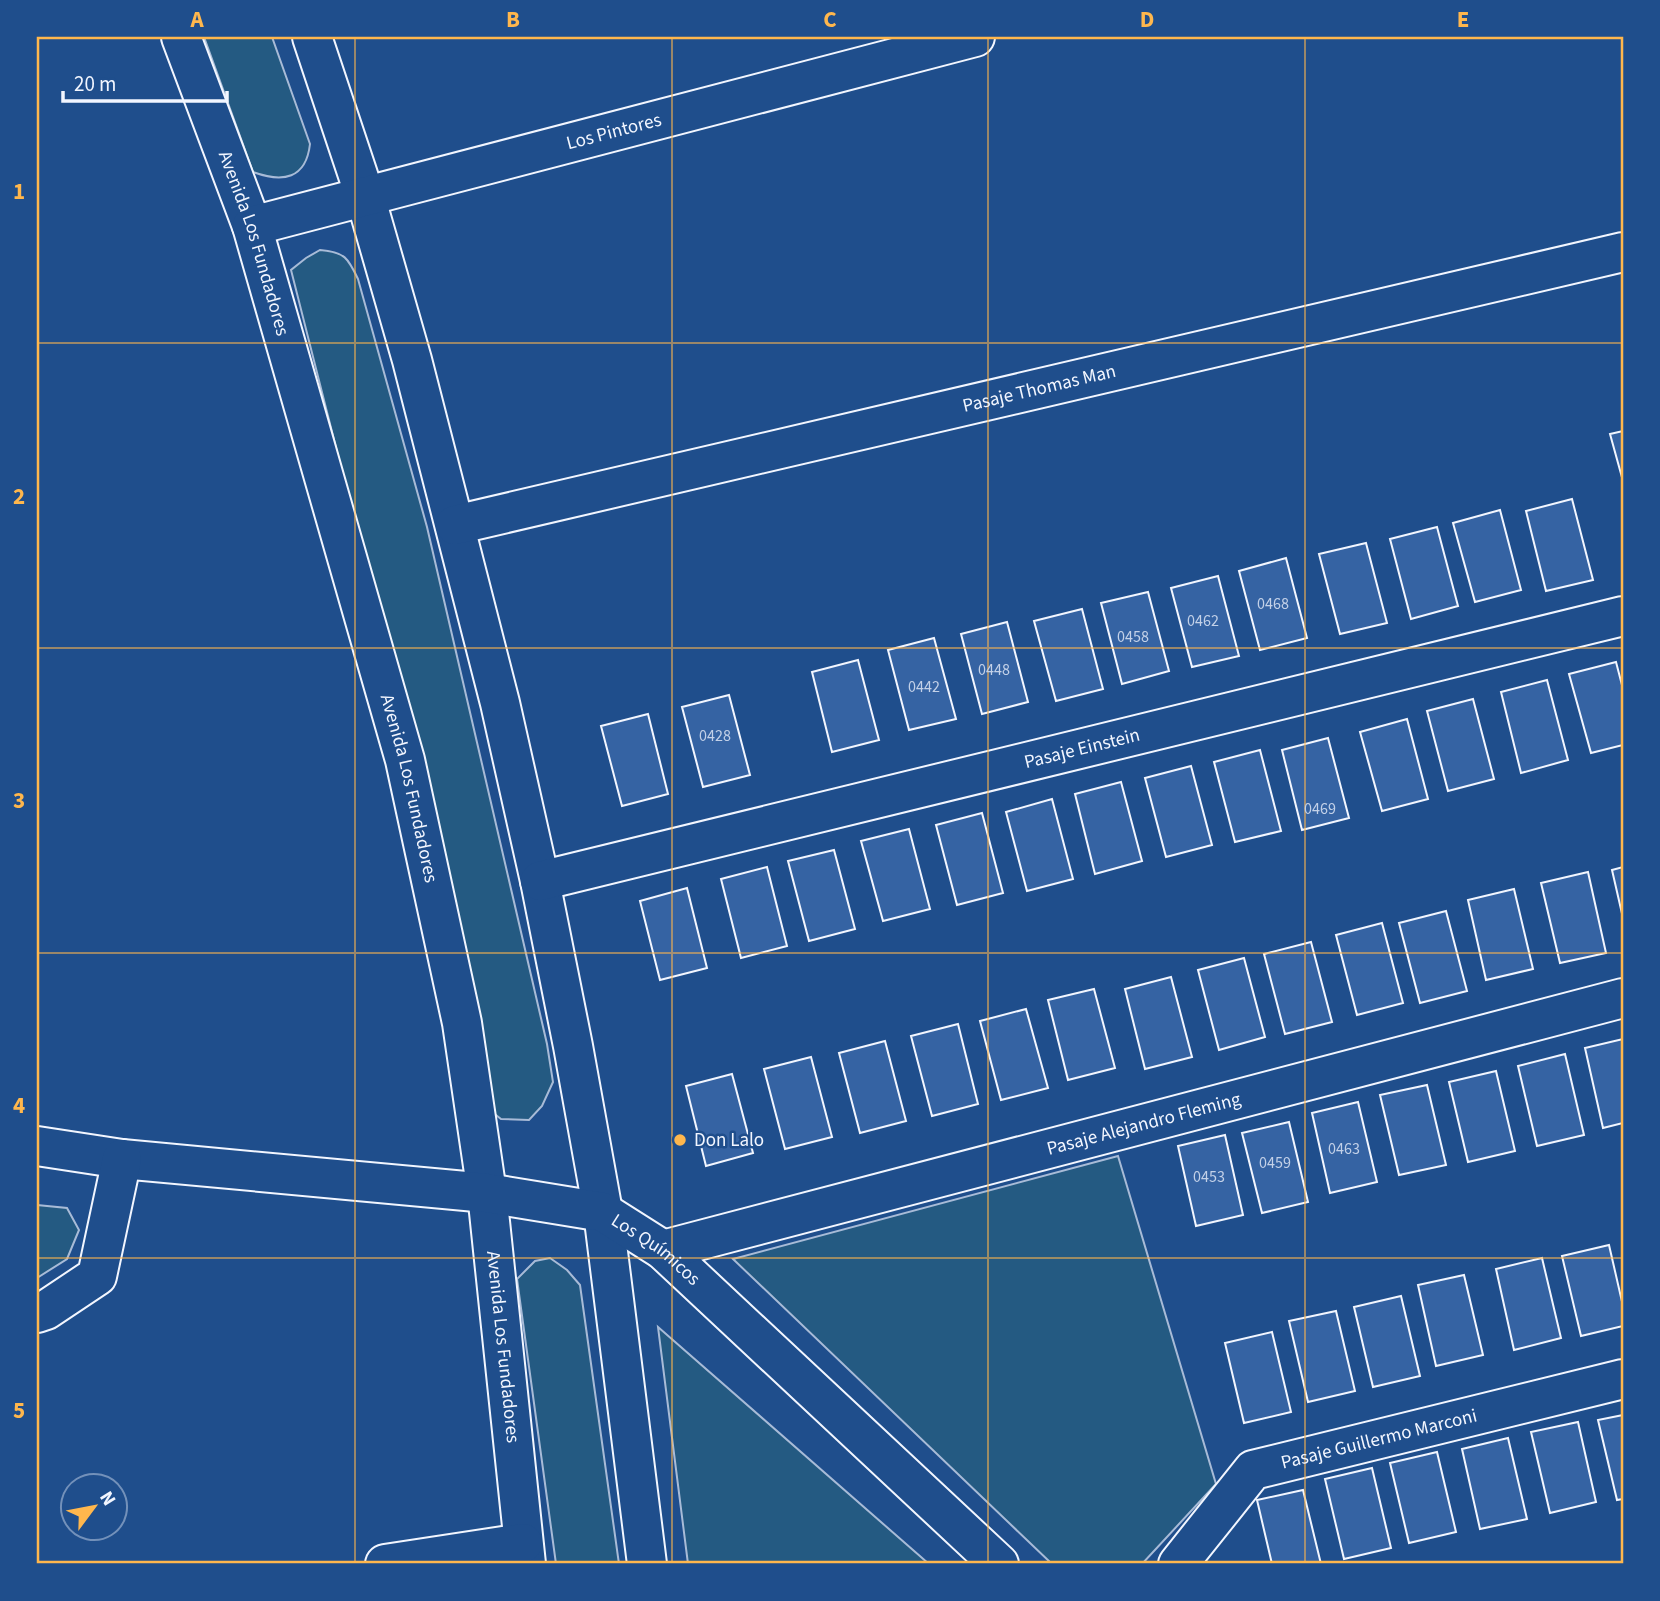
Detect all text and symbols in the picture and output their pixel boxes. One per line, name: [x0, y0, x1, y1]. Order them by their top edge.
text: A: [189, 3, 204, 36]
text: B: [506, 3, 520, 36]
text: C: [823, 3, 837, 36]
text: D: [1140, 3, 1154, 36]
text: E: [1457, 3, 1469, 36]
scale bar: [63, 60, 228, 104]
text: 20 m: [74, 69, 116, 99]
street label: Los Pintores: [563, 106, 664, 157]
street label: Avenida Los Fundadores: [211, 147, 296, 339]
text: 1: [13, 175, 25, 208]
street label: Pasaje Thomas Man: [960, 357, 1119, 419]
text: 2: [13, 480, 25, 513]
house number: 0468: [1257, 593, 1289, 615]
house number: 0462: [1187, 610, 1219, 632]
house number: 0458: [1117, 626, 1149, 648]
house number: 0448: [978, 659, 1010, 681]
house number: 0442: [908, 676, 940, 698]
street label: Avenida Los Fundadores: [373, 691, 445, 885]
street label: Pasaje Einstein: [1021, 721, 1143, 776]
house number: 0428: [699, 725, 731, 747]
text: 3: [13, 784, 25, 817]
house number: 0469: [1304, 798, 1336, 820]
street label: Pasaje Alejandro Fleming: [1044, 1085, 1244, 1162]
text: 4: [13, 1089, 25, 1122]
place label: Don Lalo: [694, 1127, 764, 1154]
marker: Don Lalo: [672, 1132, 688, 1148]
house number: 0463: [1328, 1138, 1360, 1160]
house number: 0459: [1259, 1152, 1291, 1174]
house number: 0453: [1193, 1166, 1225, 1188]
street label: Los Químicos: [606, 1207, 706, 1292]
street label: Avenida Los Fundadores: [480, 1249, 527, 1444]
text: 5: [13, 1394, 25, 1427]
street label: Pasaje Guillermo Marconi: [1278, 1402, 1480, 1476]
north arrow: [60, 1472, 130, 1542]
text: N: [92, 1486, 122, 1511]

